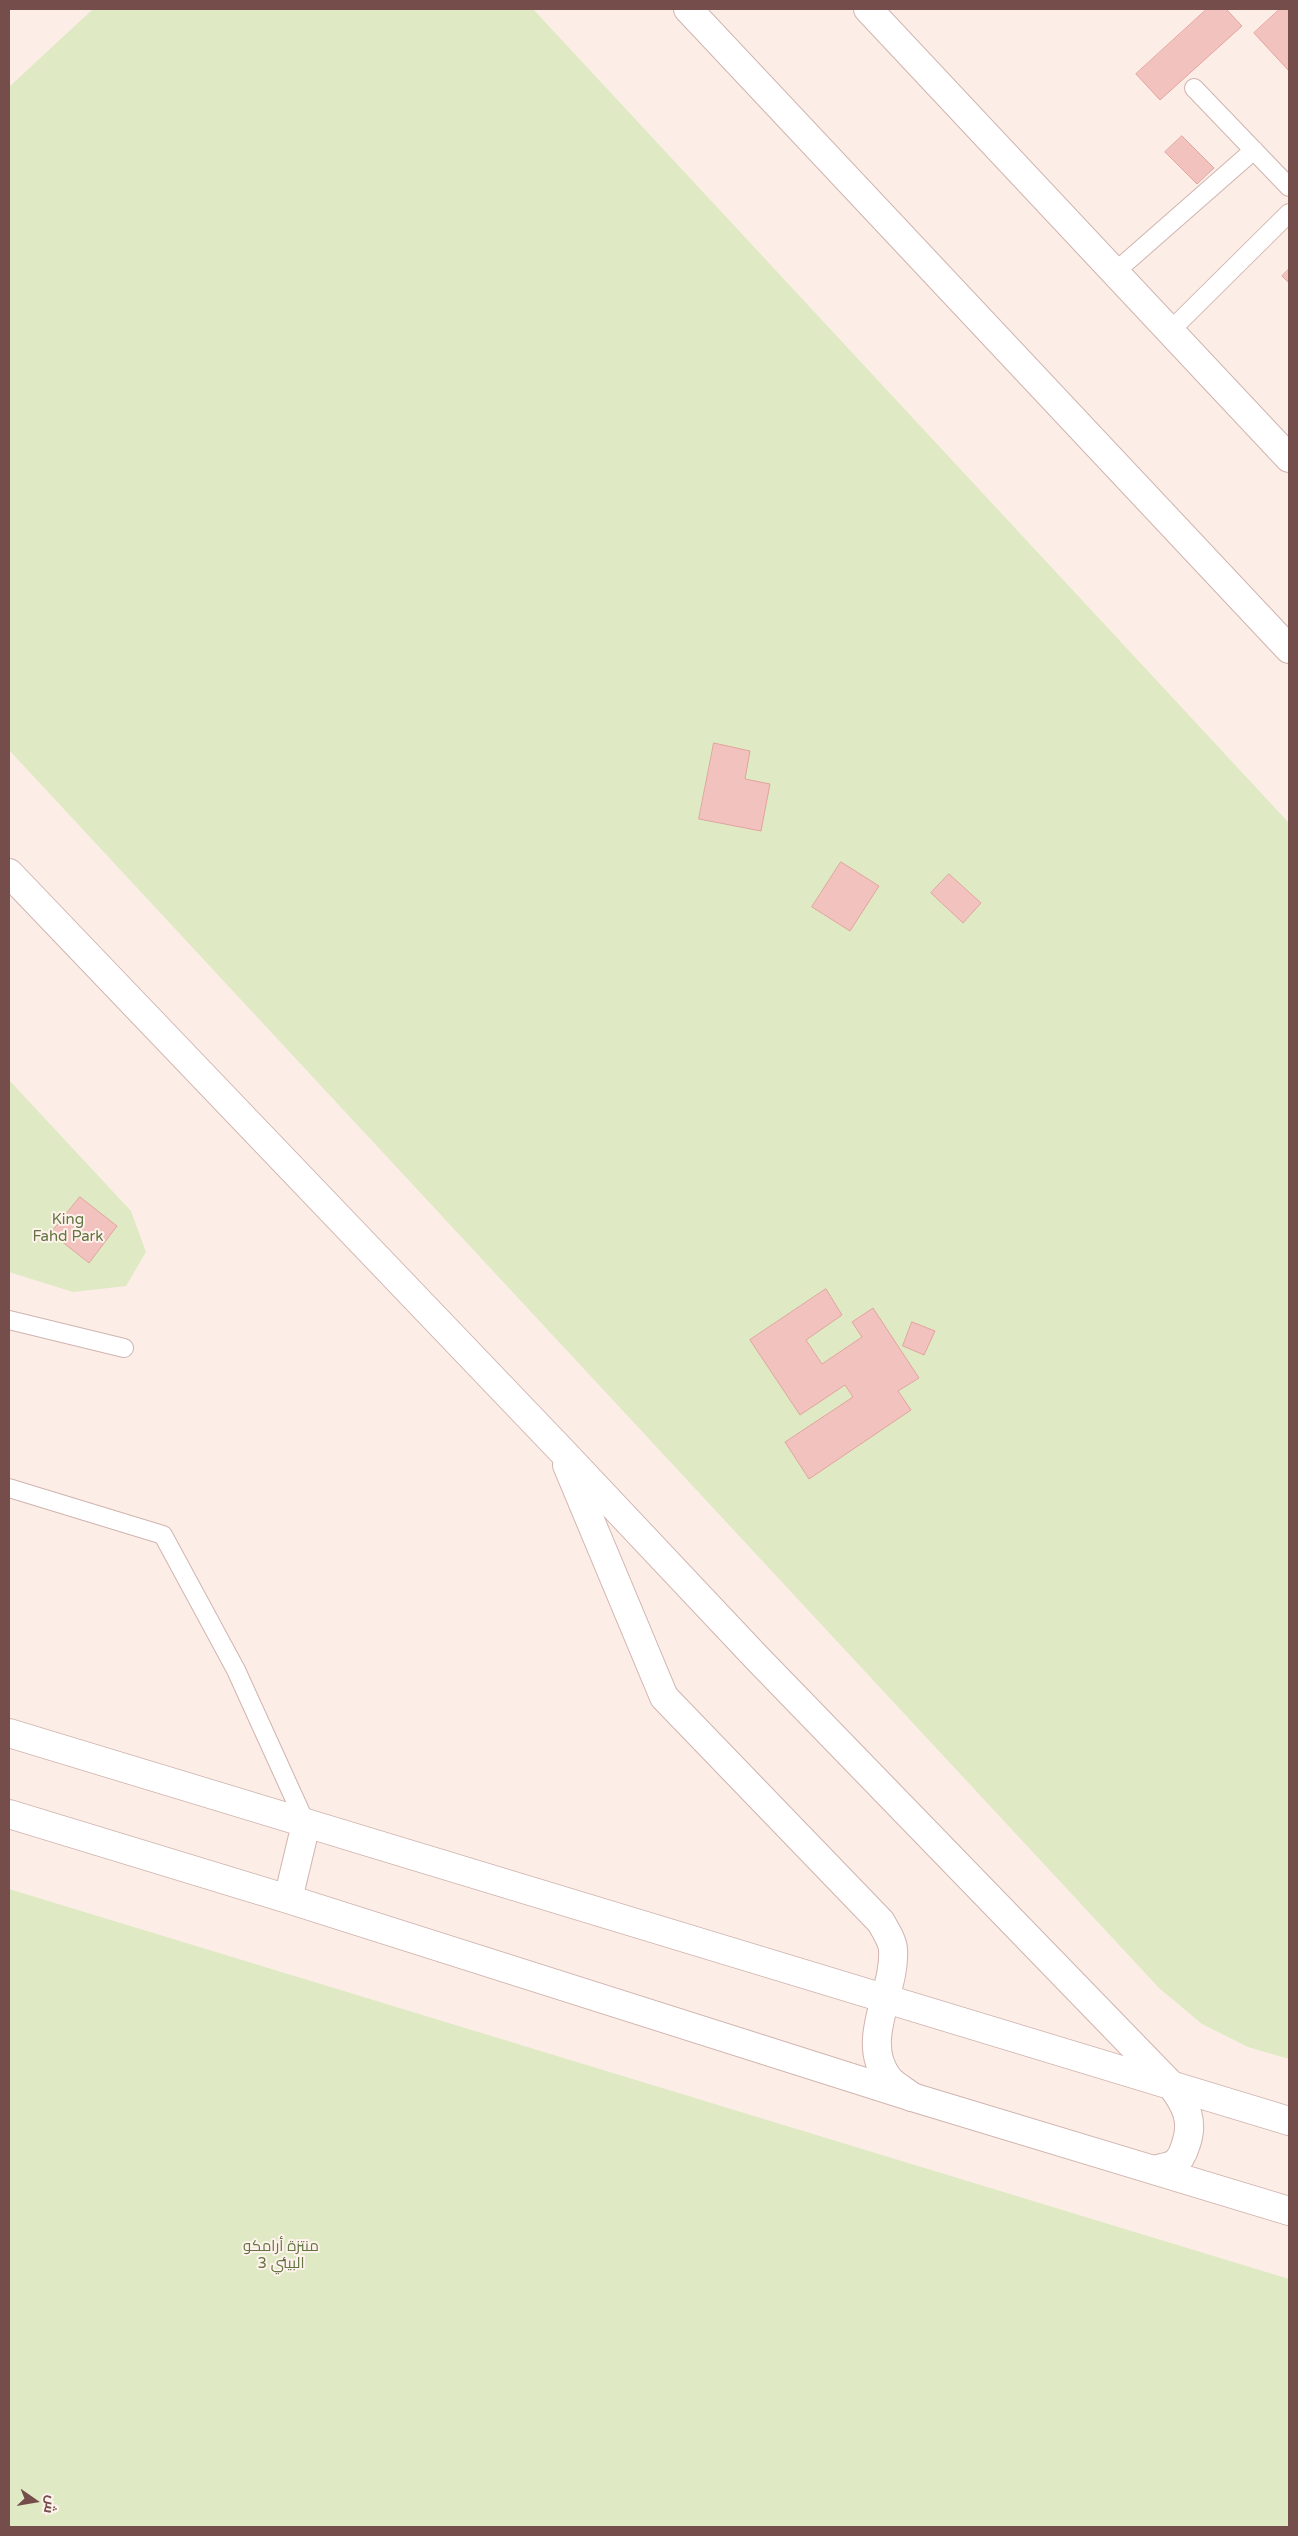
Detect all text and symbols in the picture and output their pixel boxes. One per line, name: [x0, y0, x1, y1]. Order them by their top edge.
park label: King Fahd Park: [33, 1211, 103, 1246]
park label: منتزة أرامكو البيئي 3: [243, 2238, 319, 2273]
north arrow: [10, 2476, 60, 2526]
text: ش: [40, 2494, 60, 2515]

